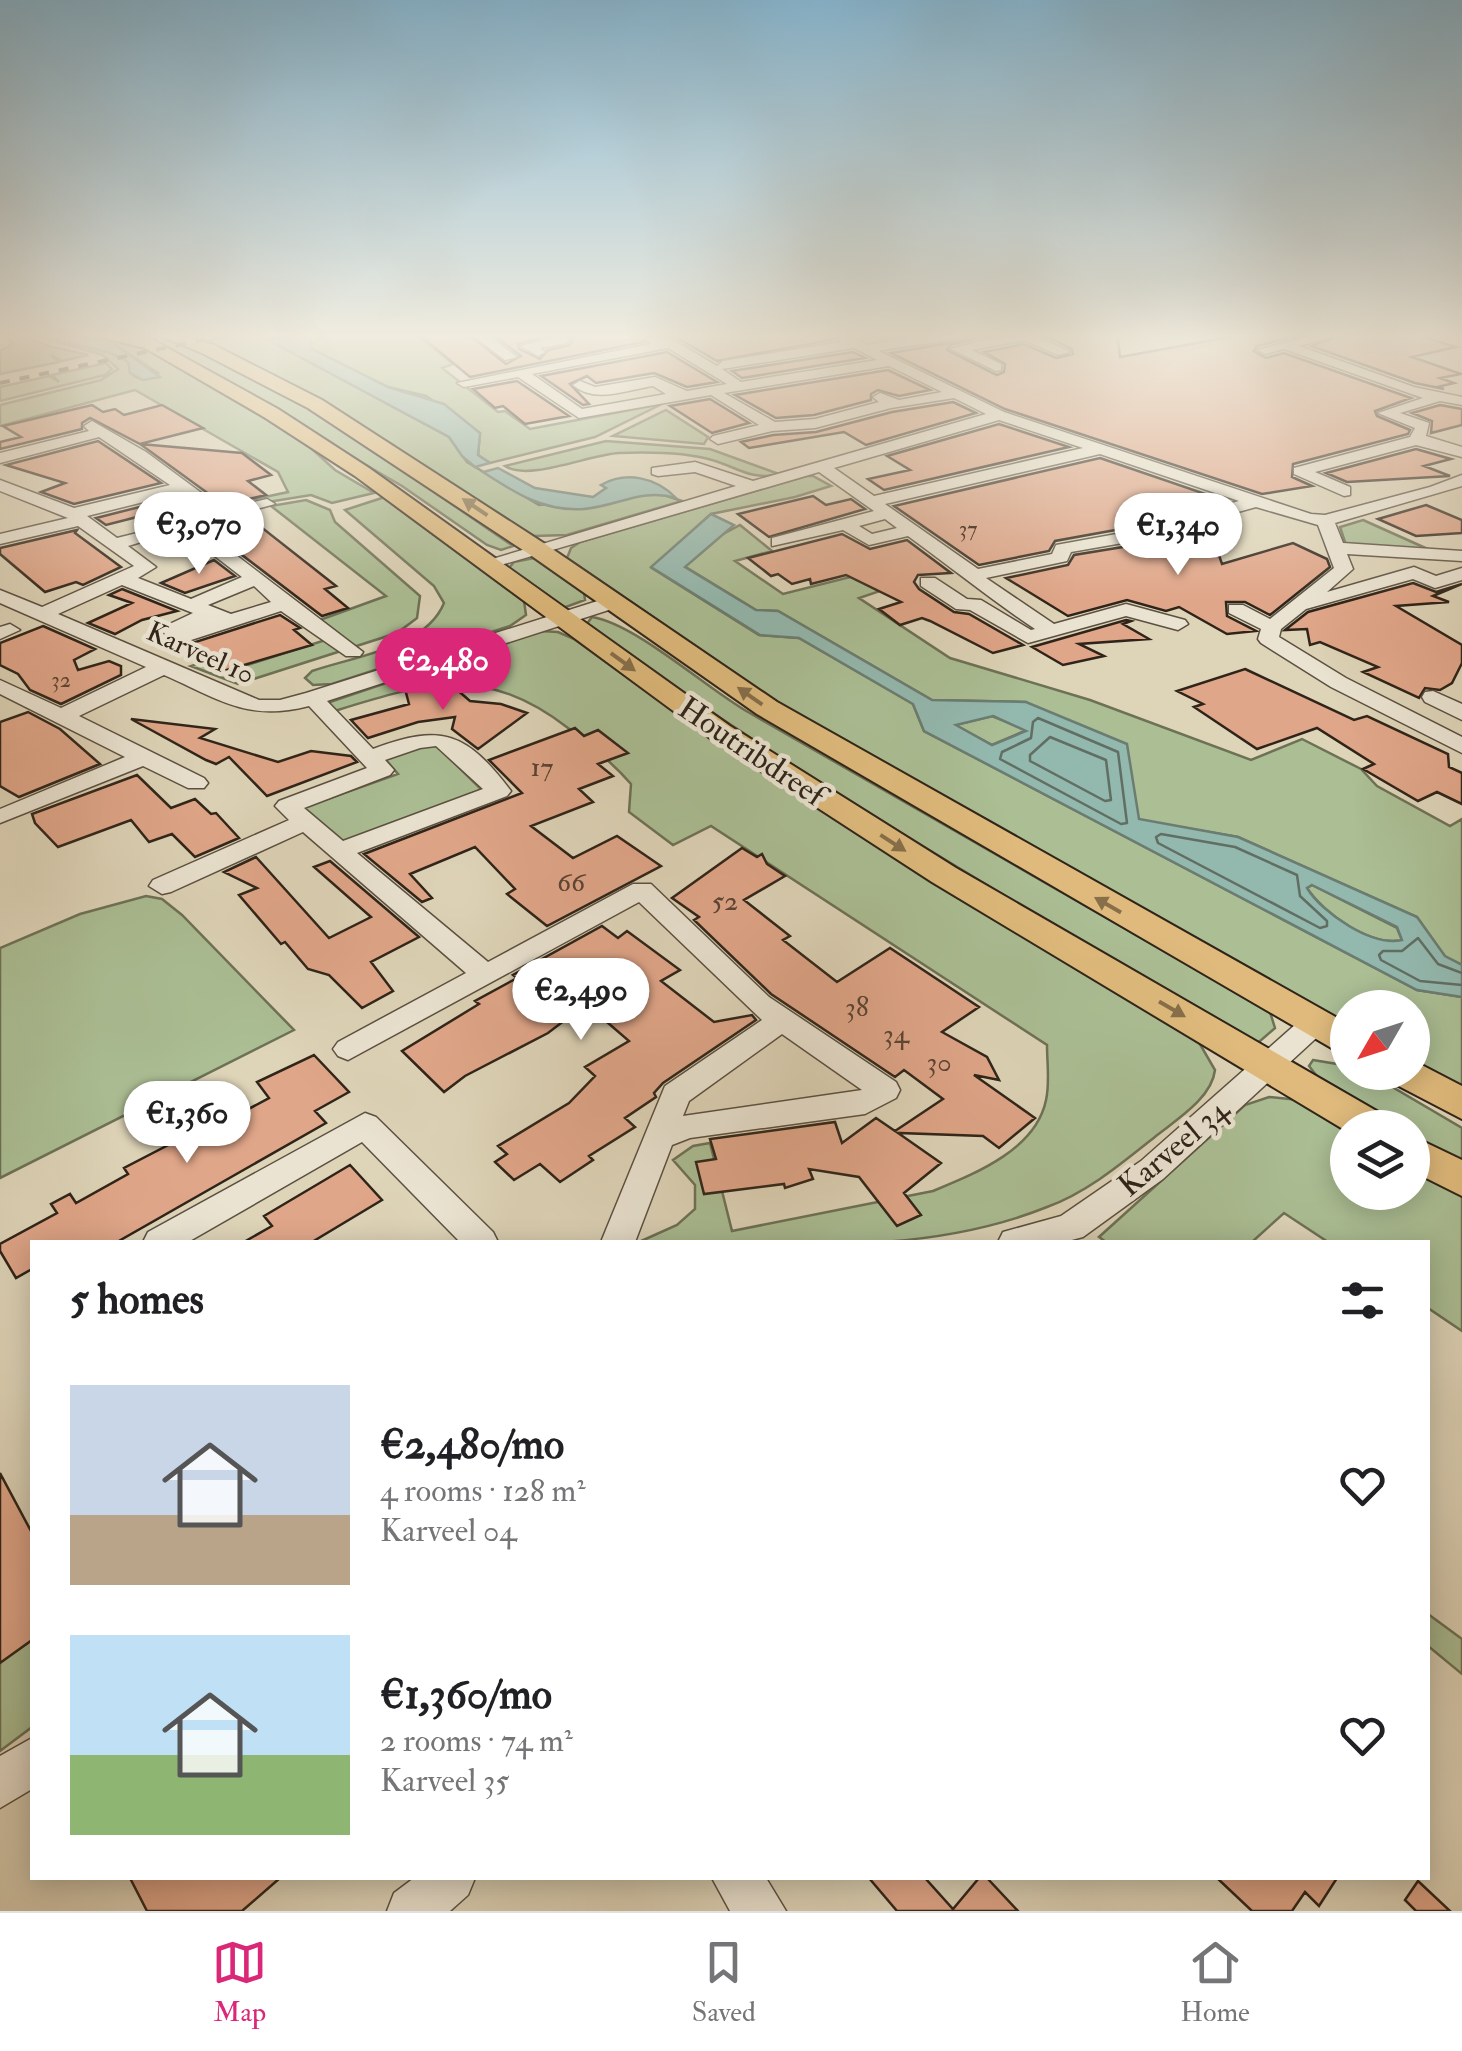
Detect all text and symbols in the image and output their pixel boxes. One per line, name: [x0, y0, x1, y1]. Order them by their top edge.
pin: €3,070: [118, 492, 280, 577]
pin: €1,340: [1097, 493, 1259, 578]
one-way arrow: [462, 499, 489, 517]
text: €3,070: [156, 504, 242, 544]
text: €1,340: [1136, 505, 1220, 545]
house number: 37: [959, 515, 977, 543]
street label: Karveel 10: [141, 614, 260, 693]
pin: €2,480: [362, 628, 524, 713]
text: €2,480: [397, 640, 489, 680]
one-way arrow: [610, 652, 636, 671]
house number: 32: [51, 666, 71, 694]
one-way arrow: [736, 687, 763, 706]
street label: Houtribdreef: [670, 688, 836, 818]
house number: 17: [531, 750, 554, 785]
one-way arrow: [879, 833, 907, 851]
house number: 66: [557, 865, 587, 900]
house number: 52: [712, 884, 738, 919]
one-way arrow: [1094, 897, 1122, 915]
pin: €2,490: [500, 958, 662, 1043]
text: €2,490: [534, 970, 628, 1010]
house number: 38: [845, 990, 869, 1025]
north arrow: [1330, 990, 1430, 1090]
map controls: [1330, 990, 1430, 1210]
one-way arrow: [1158, 1000, 1186, 1017]
house number: 34: [883, 1017, 911, 1052]
house number: 30: [926, 1045, 952, 1080]
pin: €1,360: [106, 1081, 268, 1166]
street label: Karveel 34: [1110, 1089, 1239, 1206]
text: €1,360: [146, 1093, 228, 1133]
button: layers: [1330, 1110, 1430, 1210]
icon: filters: [1335, 1273, 1390, 1328]
text: 5 homes: [70, 1274, 204, 1326]
text: €2,480/mo: [380, 1419, 564, 1471]
icon: home: [150, 1425, 270, 1545]
icon: heart: [1335, 1458, 1390, 1513]
text: 4 rooms · 128 m²: [380, 1471, 585, 1511]
text: Karveel 04: [380, 1511, 517, 1551]
text: €1,360/mo: [380, 1669, 552, 1721]
icon: home: [150, 1675, 270, 1795]
icon: heart: [1335, 1708, 1390, 1763]
text: 2 rooms · 74 m²: [380, 1721, 573, 1761]
text: Karveel 35: [380, 1761, 509, 1801]
tab: Map: [212, 1935, 267, 2030]
tab: Saved: [692, 1935, 756, 2030]
tab: Home: [1180, 1935, 1250, 2030]

